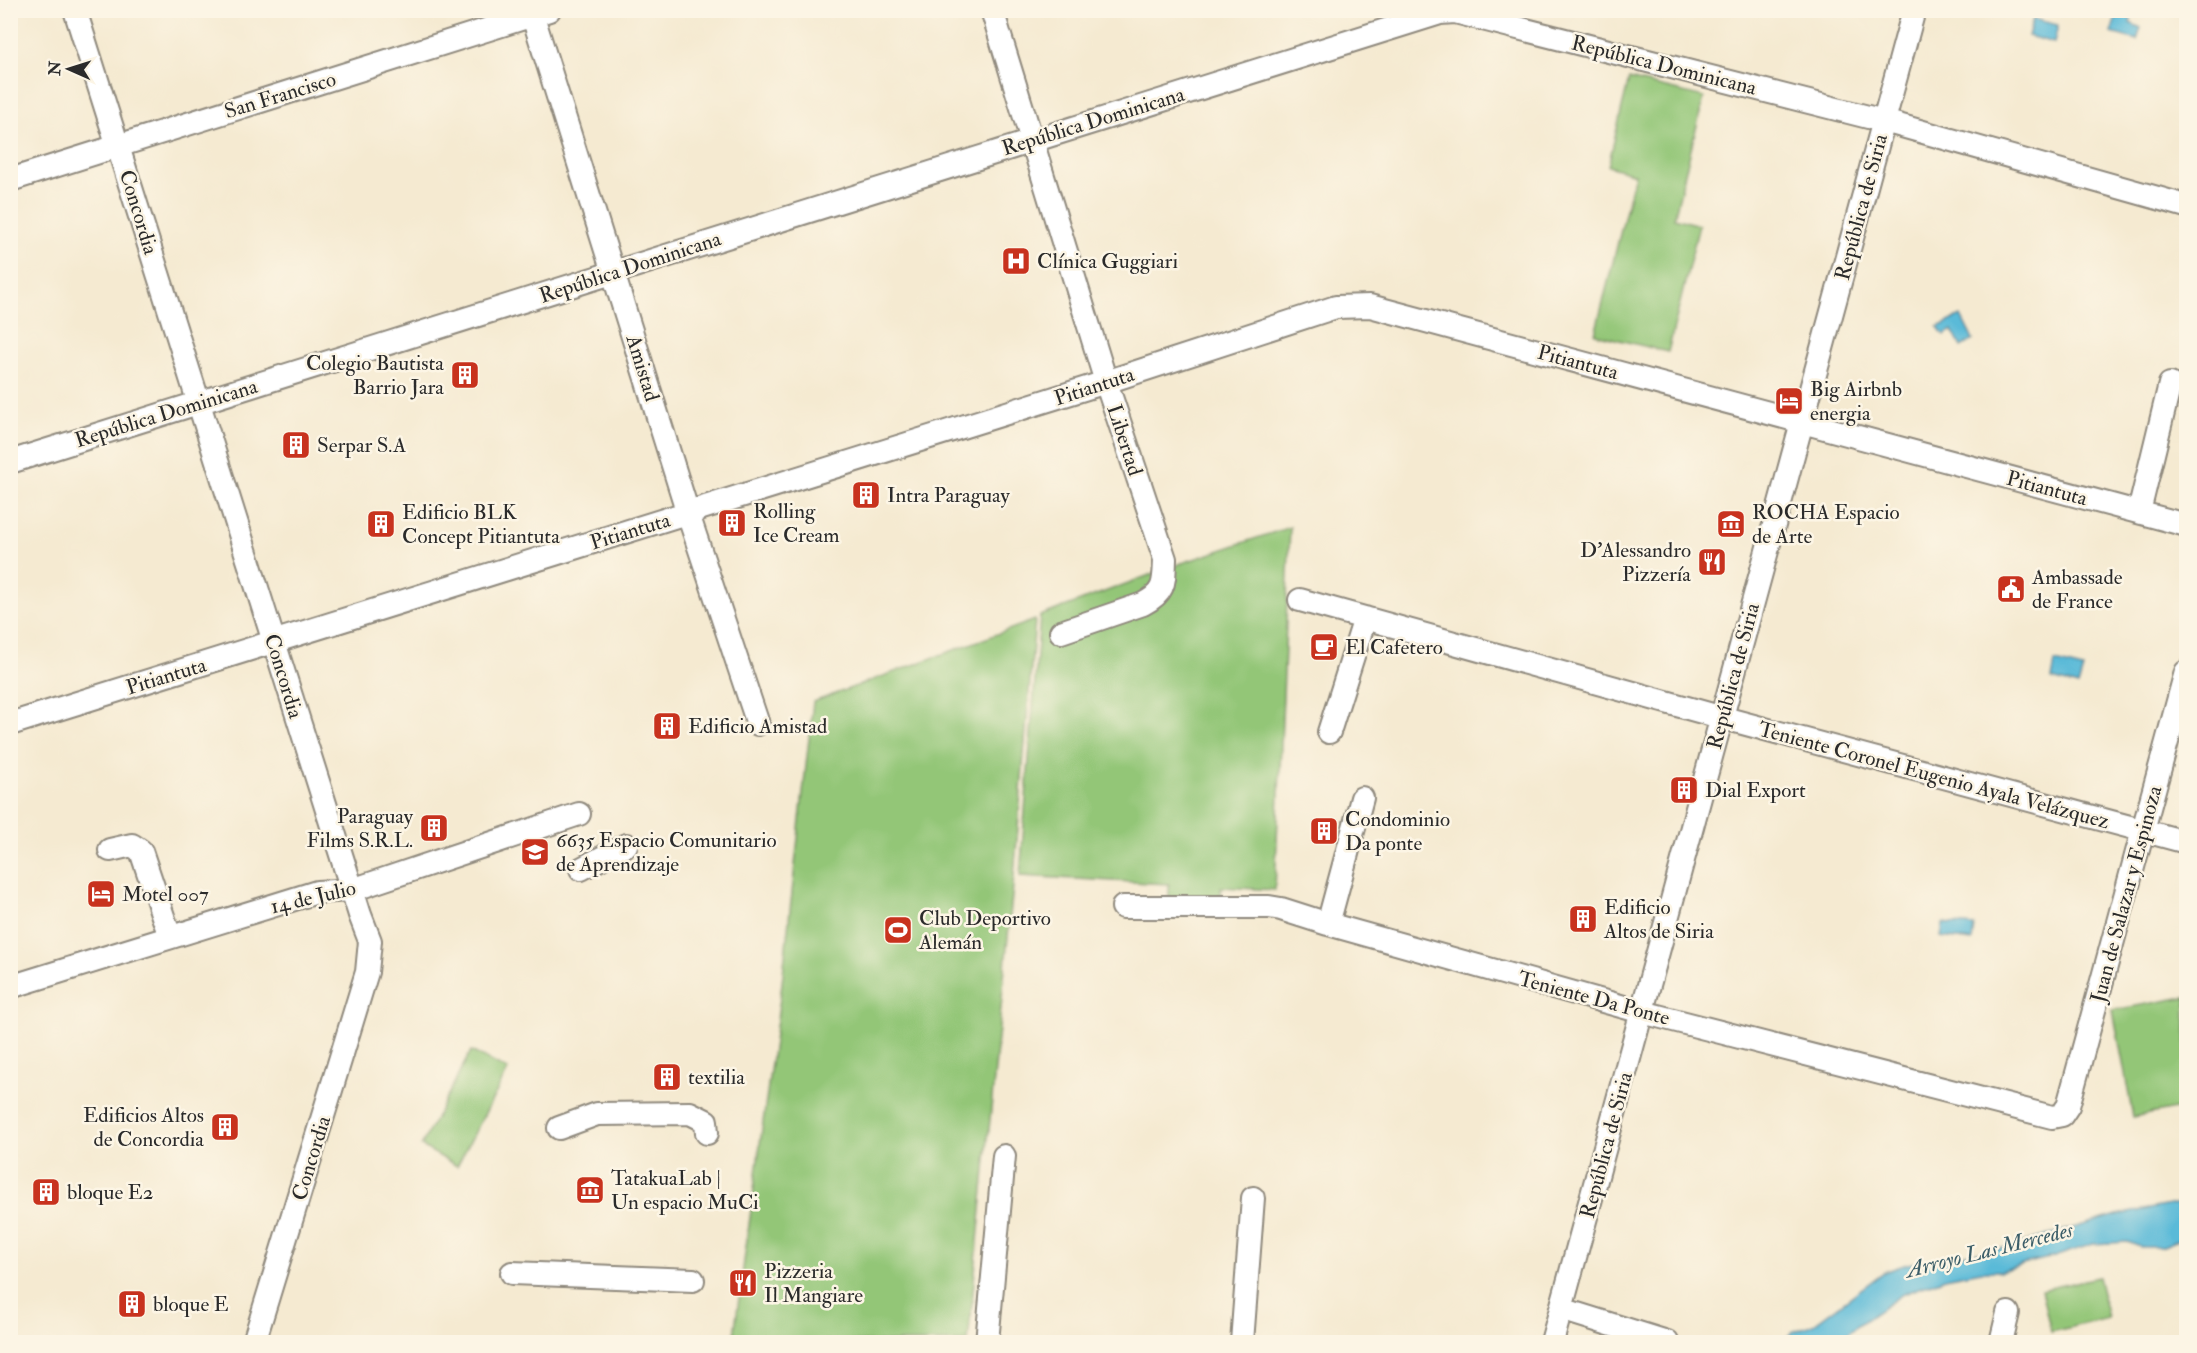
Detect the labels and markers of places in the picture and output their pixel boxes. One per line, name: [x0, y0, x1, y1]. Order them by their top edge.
hospital icon: Clínica Guggiari: [1000, 245, 1032, 277]
place label: Clínica Guggiari: [1037, 248, 1178, 275]
place label: Colegio Bautista Barrio Jara: [306, 350, 444, 401]
building icon: Colegio Bautista Barrio Jara: [449, 359, 481, 391]
place label: Big Airbnb energia: [1810, 376, 1902, 427]
hotel icon: Big Airbnb energia: [1773, 385, 1805, 417]
building icon: Serpar S.A: [280, 429, 312, 461]
place label: Serpar S.A: [317, 432, 406, 459]
building icon: Intra Paraguay: [850, 479, 882, 511]
place label: Intra Paraguay: [887, 482, 1011, 509]
place label: Rolling Ice Cream: [753, 498, 840, 549]
place label: Edificio BLK Concept Pitiantuta: [402, 499, 560, 550]
place label: ROCHA Espacio de Arte: [1752, 499, 1900, 550]
building icon: Rolling Ice Cream: [716, 507, 748, 539]
building icon: Edificio BLK Concept Pitiantuta: [365, 508, 397, 540]
museum icon: ROCHA Espacio de Arte: [1715, 508, 1747, 540]
place label: D'Alessandro Pizzería: [1580, 537, 1691, 588]
restaurant icon: D'Alessandro Pizzería: [1696, 546, 1728, 578]
place label: Ambassade de France: [2031, 564, 2123, 615]
public building icon: Ambassade de France: [1995, 573, 2027, 605]
cafe icon: El Cafetero: [1308, 631, 1340, 663]
place label: El Cafetero: [1345, 634, 1443, 661]
building icon: Edificio Amistad: [651, 710, 683, 742]
place label: Edificio Amistad: [688, 713, 828, 740]
building icon: Dial Export: [1668, 774, 1700, 806]
place label: Dial Export: [1705, 777, 1806, 804]
place label: Paraguay Films S.R.L.: [307, 803, 414, 854]
place label: Condominio Da ponte: [1345, 806, 1450, 857]
building icon: Paraguay Films S.R.L.: [418, 812, 450, 844]
building icon: Condominio Da ponte: [1308, 815, 1340, 847]
place label: 6635 Espacio Comunitario de Aprendizaje: [556, 827, 777, 878]
school or university icon: 6635 Espacio Comunitario de Aprendizaje: [519, 836, 551, 868]
hotel icon: Motel 007: [85, 878, 117, 910]
place label: Motel 007: [122, 881, 209, 908]
place label: Edificio Altos de Siria: [1603, 894, 1714, 945]
building icon: Edificio Altos de Siria: [1567, 903, 1599, 935]
place label: Club Deportivo Alemán: [918, 905, 1051, 956]
sports icon: Club Deportivo Alemán: [882, 914, 914, 946]
building icon: textilia: [651, 1061, 683, 1093]
place label: textilia: [688, 1064, 745, 1091]
place label: Edificios Altos de Concordia: [83, 1102, 204, 1153]
building icon: Edificios Altos de Concordia: [209, 1111, 241, 1143]
place label: TatakuaLab | Un espacio MuCi: [611, 1165, 759, 1216]
museum icon: TatakuaLab | Un espacio MuCi: [574, 1174, 606, 1206]
building icon: bloque E2: [30, 1176, 62, 1208]
place label: bloque E2: [67, 1179, 153, 1206]
place label: Pizzeria Il Mangiare: [764, 1258, 863, 1309]
restaurant icon: Pizzeria Il Mangiare: [727, 1267, 759, 1299]
building icon: bloque E: [116, 1288, 148, 1320]
place label: bloque E: [153, 1291, 229, 1318]

